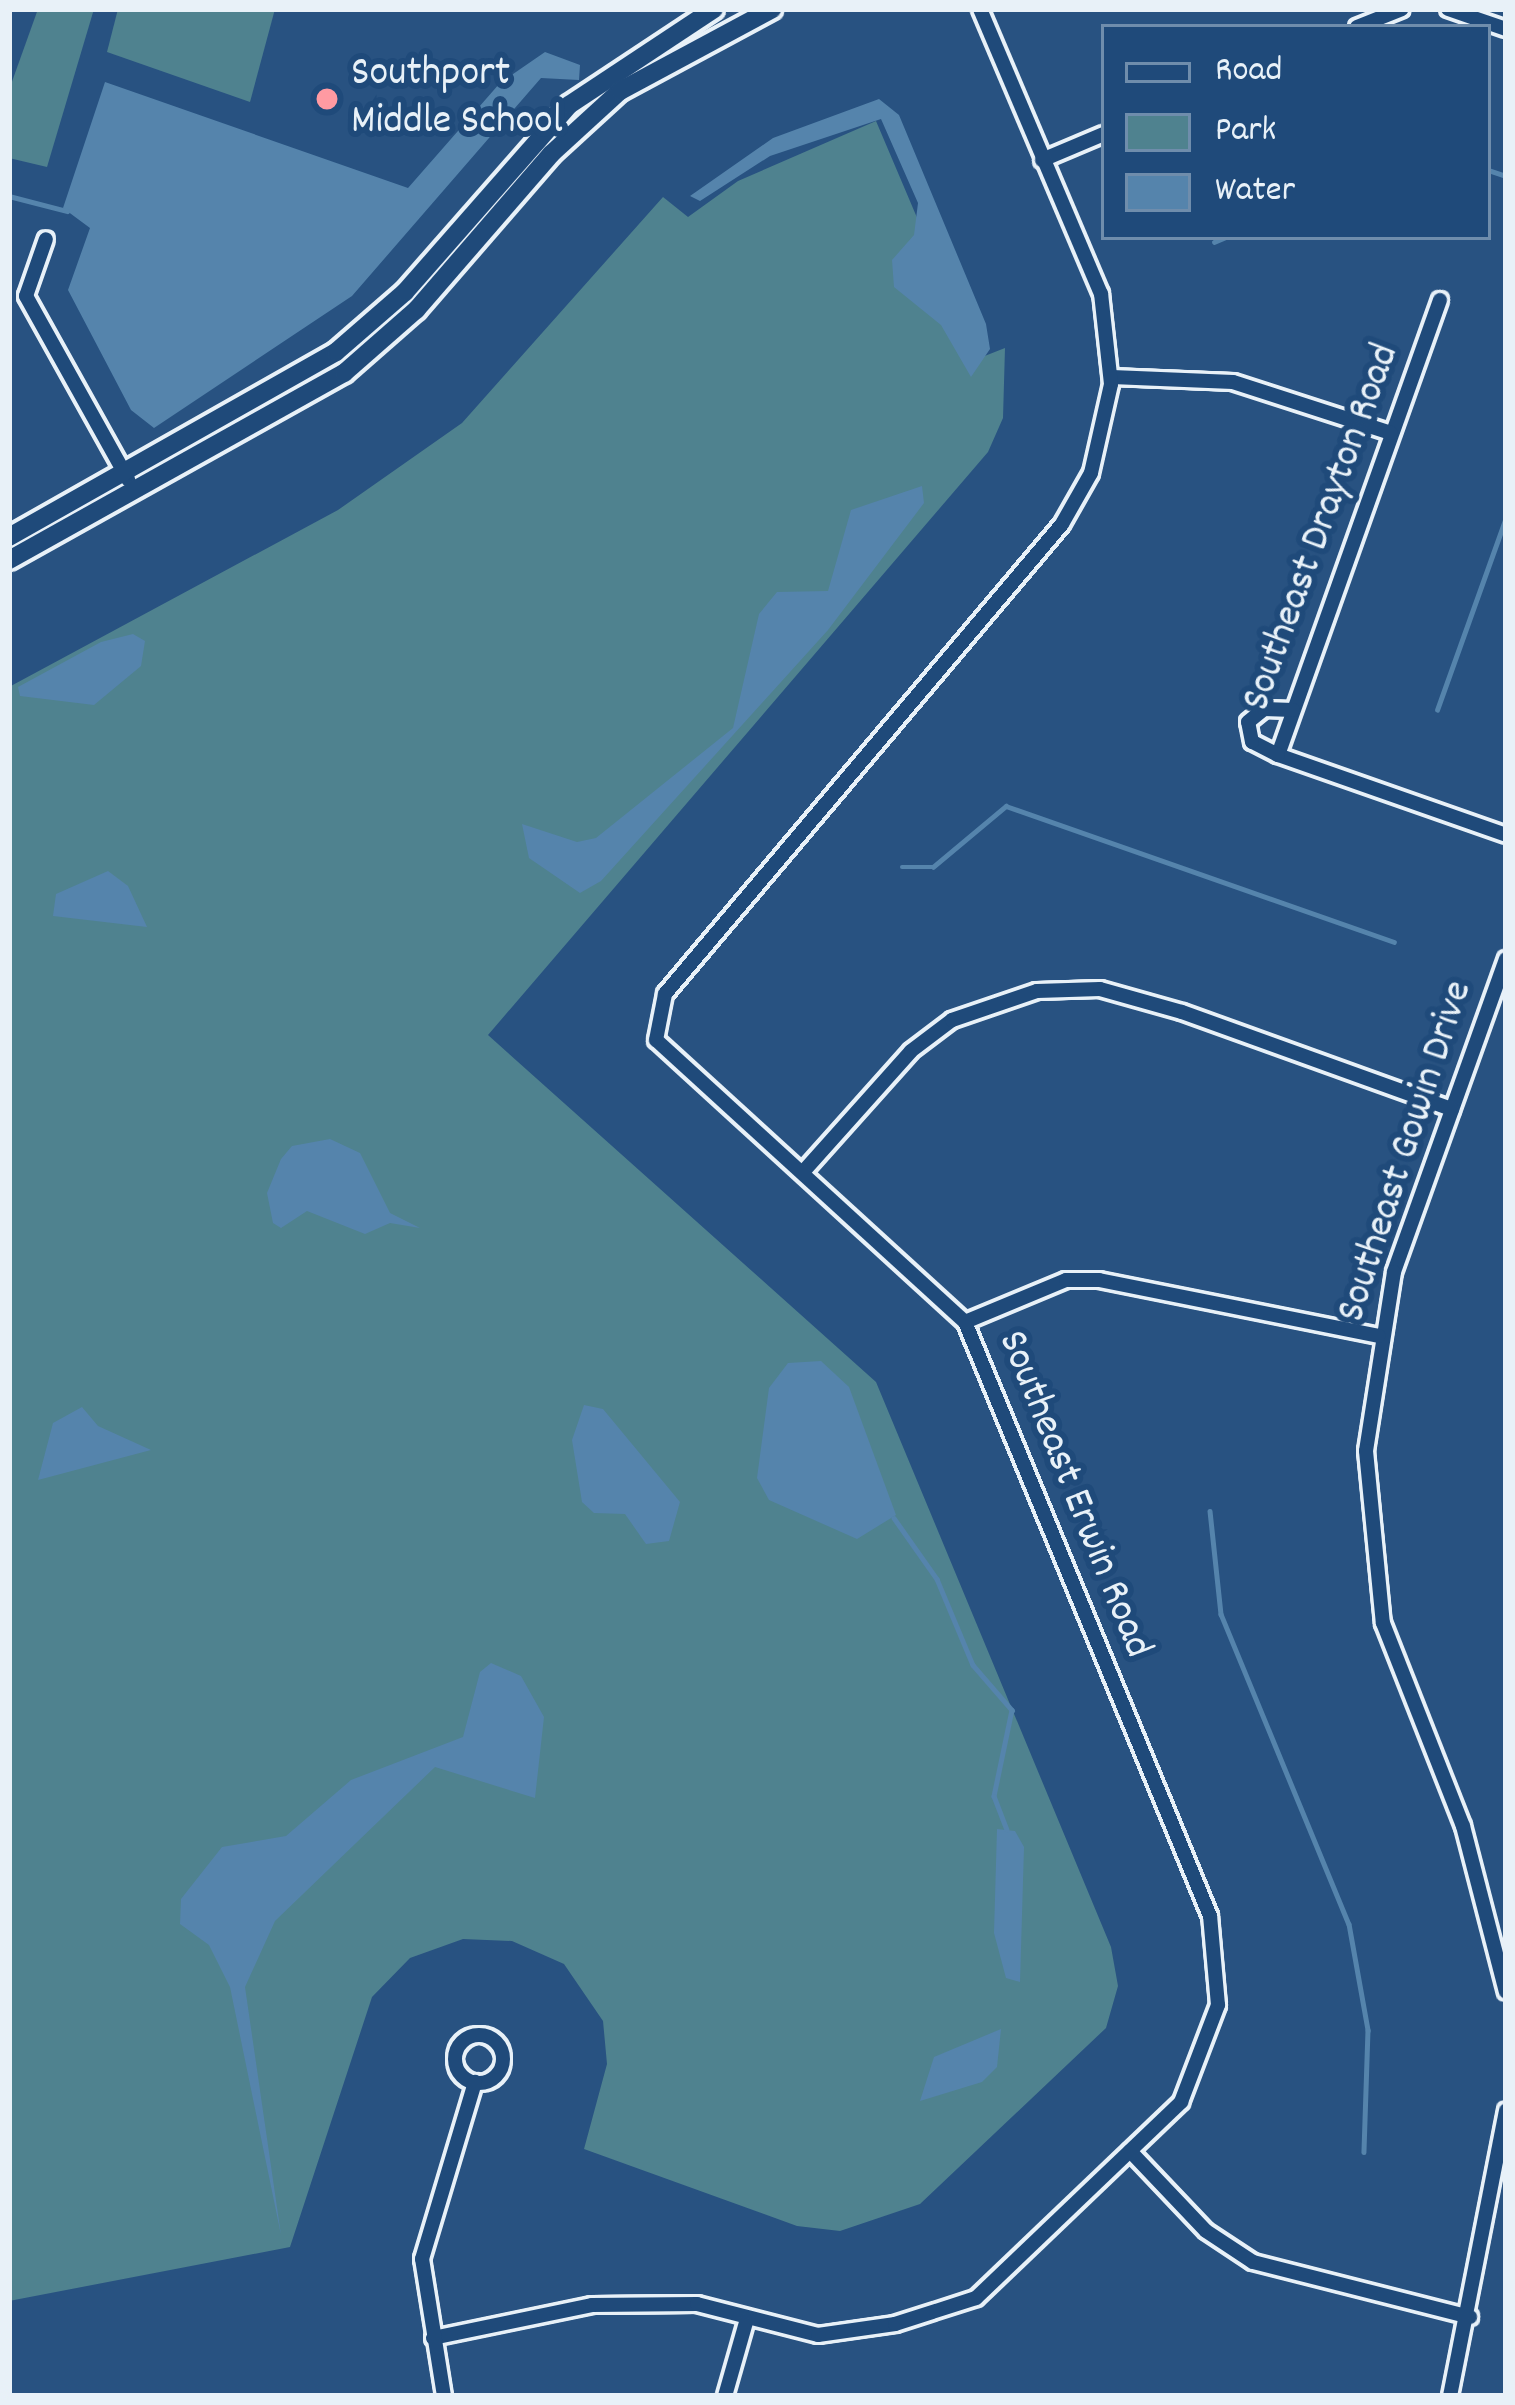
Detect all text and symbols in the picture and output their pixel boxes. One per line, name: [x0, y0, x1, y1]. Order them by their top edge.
legend: [1101, 24, 1491, 240]
text: Road: [1215, 46, 1282, 98]
place label: Southport Middle School: [351, 50, 563, 148]
marker: Southport Middle School: [314, 86, 340, 112]
text: Park: [1215, 106, 1276, 158]
text: Water: [1215, 166, 1295, 218]
street label: Southeast Drayton Road: [1233, 338, 1413, 718]
street label: Southeast Gowin Drive: [1328, 975, 1486, 1329]
street label: Southeast Erwin Road: [984, 1324, 1162, 1666]

